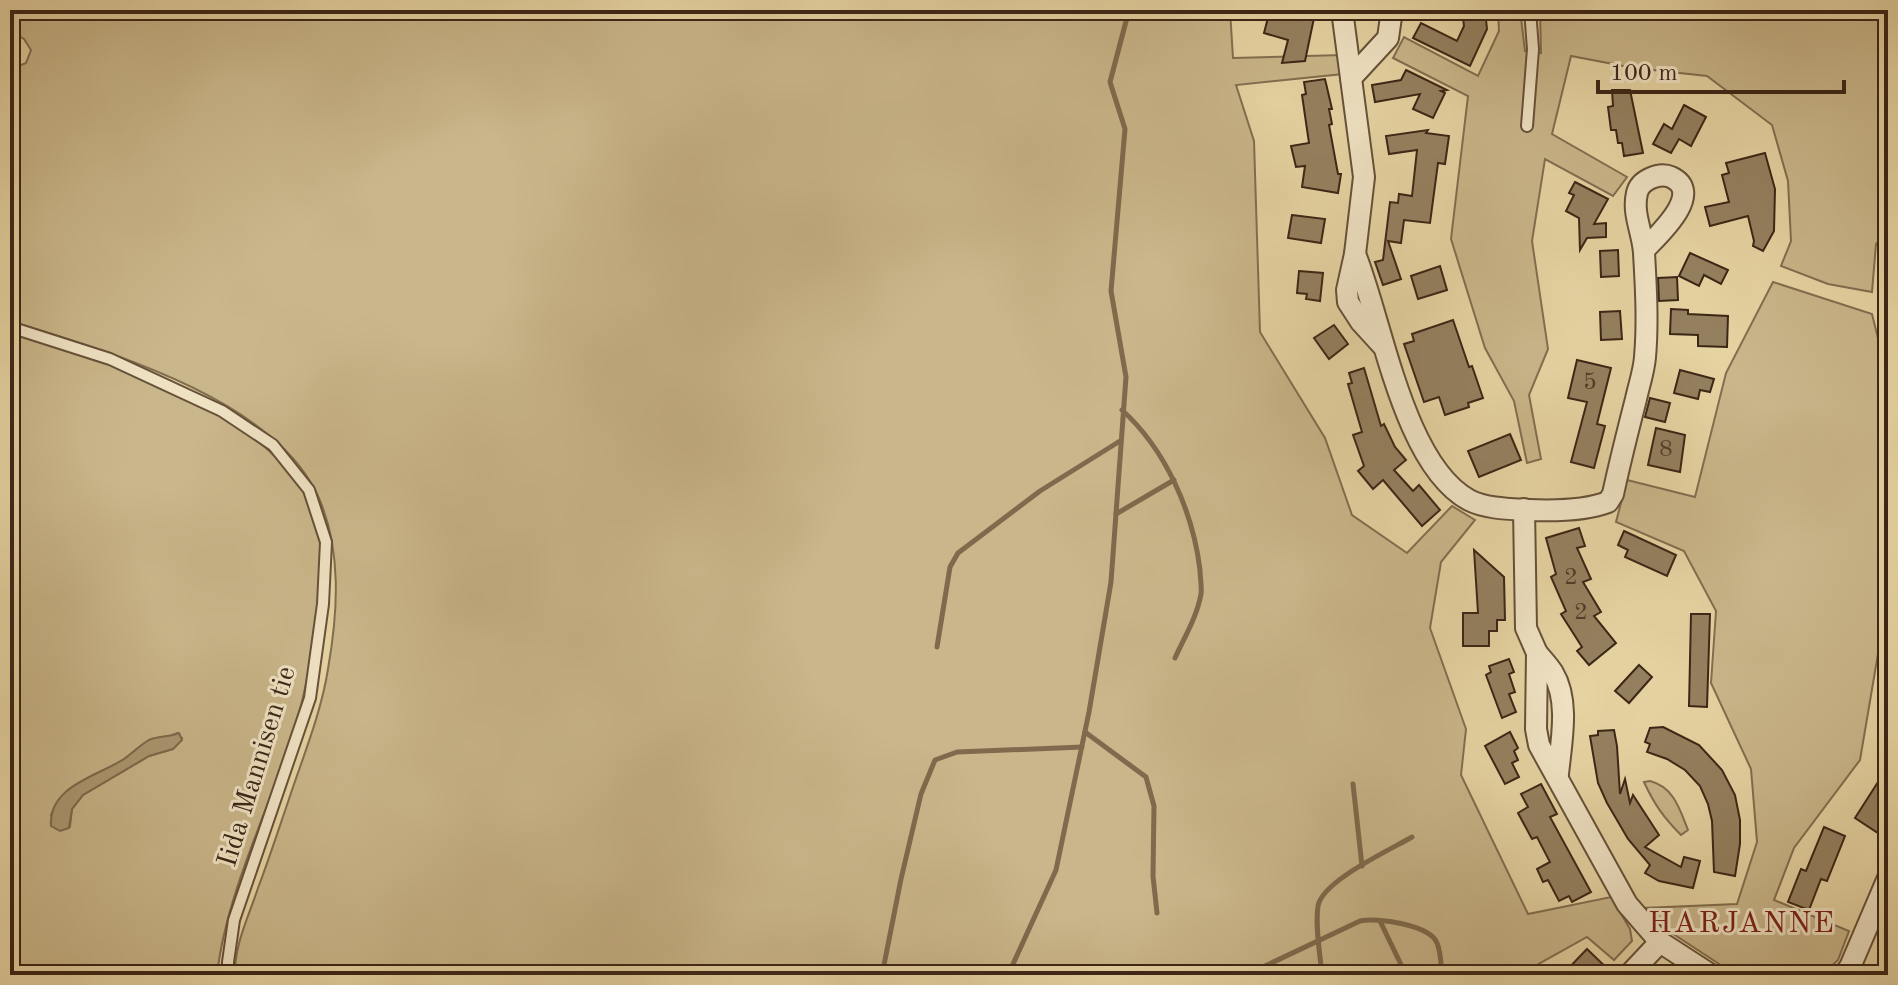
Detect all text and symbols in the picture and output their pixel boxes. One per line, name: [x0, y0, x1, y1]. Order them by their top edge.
scale bar: [1598, 44, 1844, 94]
text: 100 m: [1610, 62, 1678, 86]
house number: 5: [1583, 371, 1597, 395]
house number: 8: [1659, 438, 1673, 462]
house number: 2: [1564, 566, 1578, 590]
house number: 2: [1574, 601, 1588, 625]
street label: Iida Mannisen tie: [214, 663, 302, 871]
district label: HARJANNE: [1648, 909, 1836, 939]

